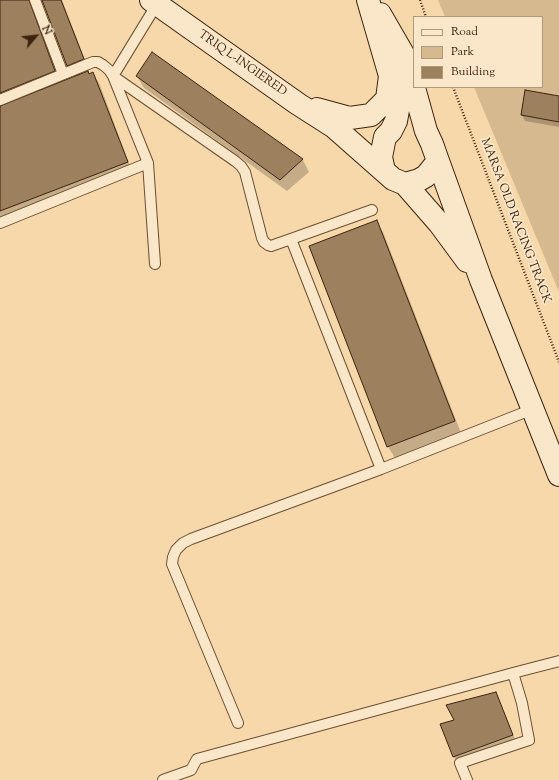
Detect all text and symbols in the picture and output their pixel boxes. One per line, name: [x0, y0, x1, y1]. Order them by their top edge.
north arrow: [16, 16, 56, 56]
legend: [413, 16, 543, 88]
text: N: [37, 23, 56, 38]
text: Road: [451, 23, 478, 41]
street label: TRIQ L-INGIERED: [195, 28, 289, 100]
text: Park: [451, 43, 474, 61]
text: Building: [451, 63, 495, 81]
street label: MARSA OLD RACING TRACK: [477, 136, 553, 306]

